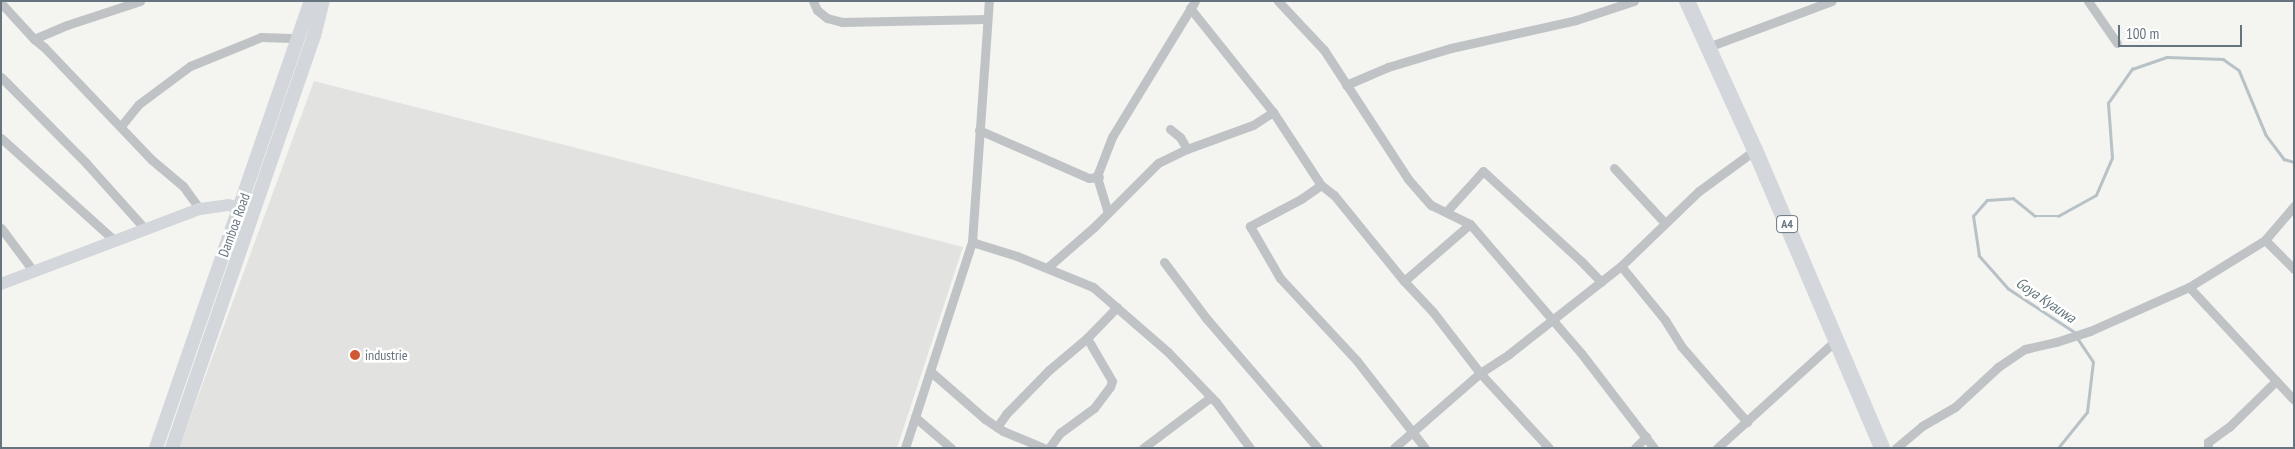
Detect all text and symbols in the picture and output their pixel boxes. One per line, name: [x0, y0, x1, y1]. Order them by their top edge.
scale bar: [2120, 15, 2244, 47]
text: 100 m: [2126, 24, 2159, 43]
street label: Damboa Road: [215, 191, 253, 259]
road number: A4: [1776, 214, 1798, 233]
water label: Goya Kyauwa: [2013, 273, 2079, 327]
place label: industrie: [365, 347, 408, 363]
marker: industrie: [349, 349, 361, 361]

